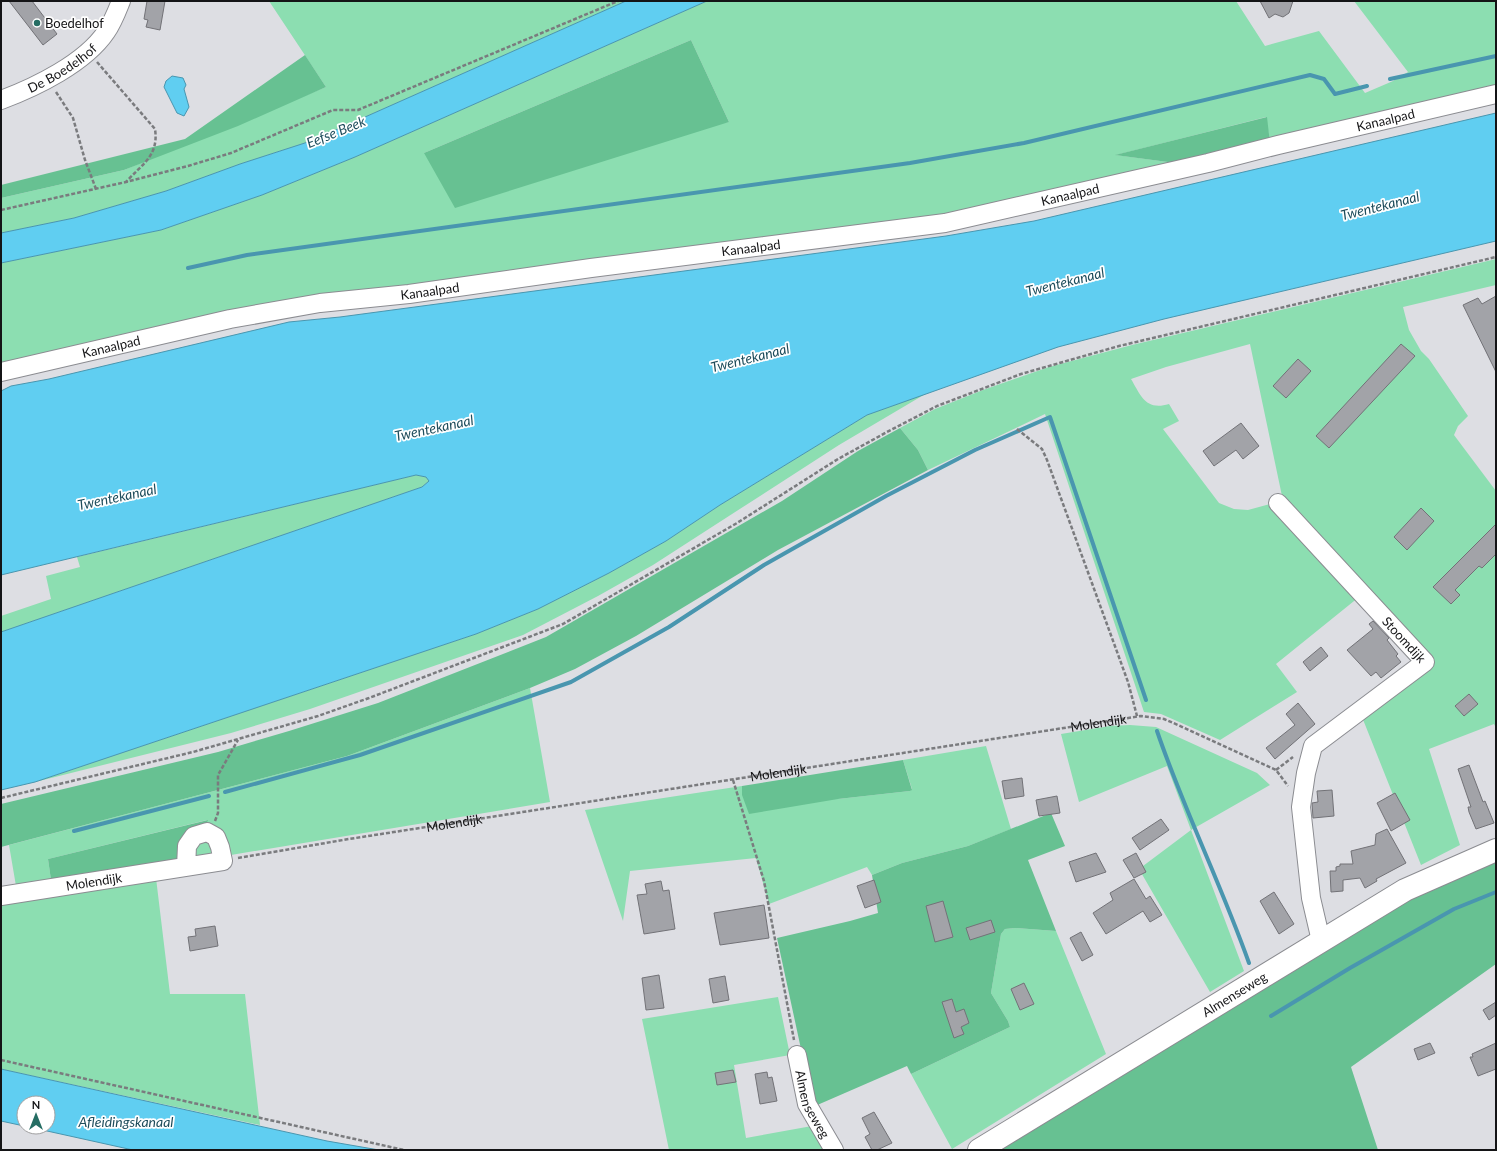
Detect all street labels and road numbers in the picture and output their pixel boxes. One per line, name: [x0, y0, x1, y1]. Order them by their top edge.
street label: De Boedelhof: [25, 40, 100, 96]
street label: Kanaalpad: [1355, 105, 1416, 134]
street label: Kanaalpad: [1039, 180, 1101, 209]
street label: Kanaalpad: [720, 236, 781, 259]
street label: Kanaalpad: [400, 279, 460, 303]
street label: Kanaalpad: [80, 332, 142, 361]
street label: Stoomdijk: [1379, 613, 1430, 666]
street label: Molendijk: [1069, 710, 1128, 735]
street label: Molendijk: [749, 760, 808, 785]
street label: Molendijk: [425, 810, 484, 835]
street label: Molendijk: [65, 869, 123, 894]
street label: Almenseweg: [1199, 968, 1270, 1020]
street label: Almenseweg: [792, 1069, 833, 1141]

